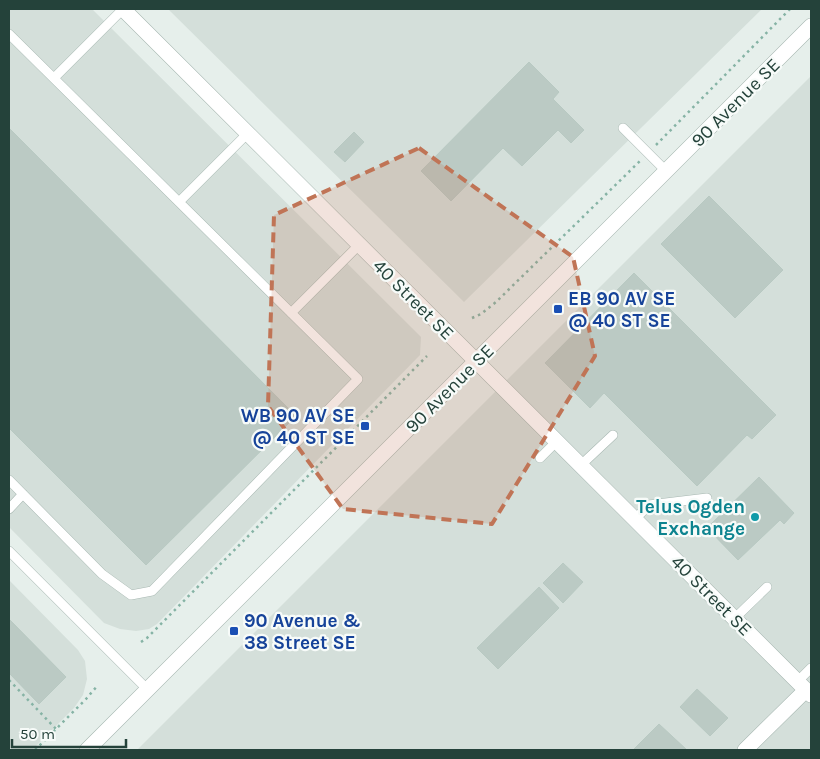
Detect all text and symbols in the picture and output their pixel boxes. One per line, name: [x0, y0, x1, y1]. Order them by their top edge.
street label: 90 Avenue SE: [687, 54, 785, 152]
street label: 40 Street SE: [368, 255, 458, 345]
place label: EB 90 AV SE @ 40 ST SE: [568, 288, 675, 332]
marker: EB 90 AV SE @ 40 ST SE: [552, 303, 564, 315]
street label: 90 Avenue SE: [401, 340, 499, 438]
place label: WB 90 AV SE @ 40 ST SE: [241, 405, 355, 449]
marker: WB 90 AV SE @ 40 ST SE: [359, 420, 371, 432]
place label: Telus Ogden Exchange: [636, 496, 745, 540]
marker: Telus Ogden Exchange: [749, 511, 761, 523]
street label: 40 Street SE: [666, 551, 756, 641]
place label: 90 Avenue & 38 Street SE: [244, 610, 361, 654]
marker: 90 Avenue & 38 Street SE: [228, 625, 240, 637]
scale bar: [12, 716, 126, 748]
text: 50 m: [20, 725, 55, 743]

